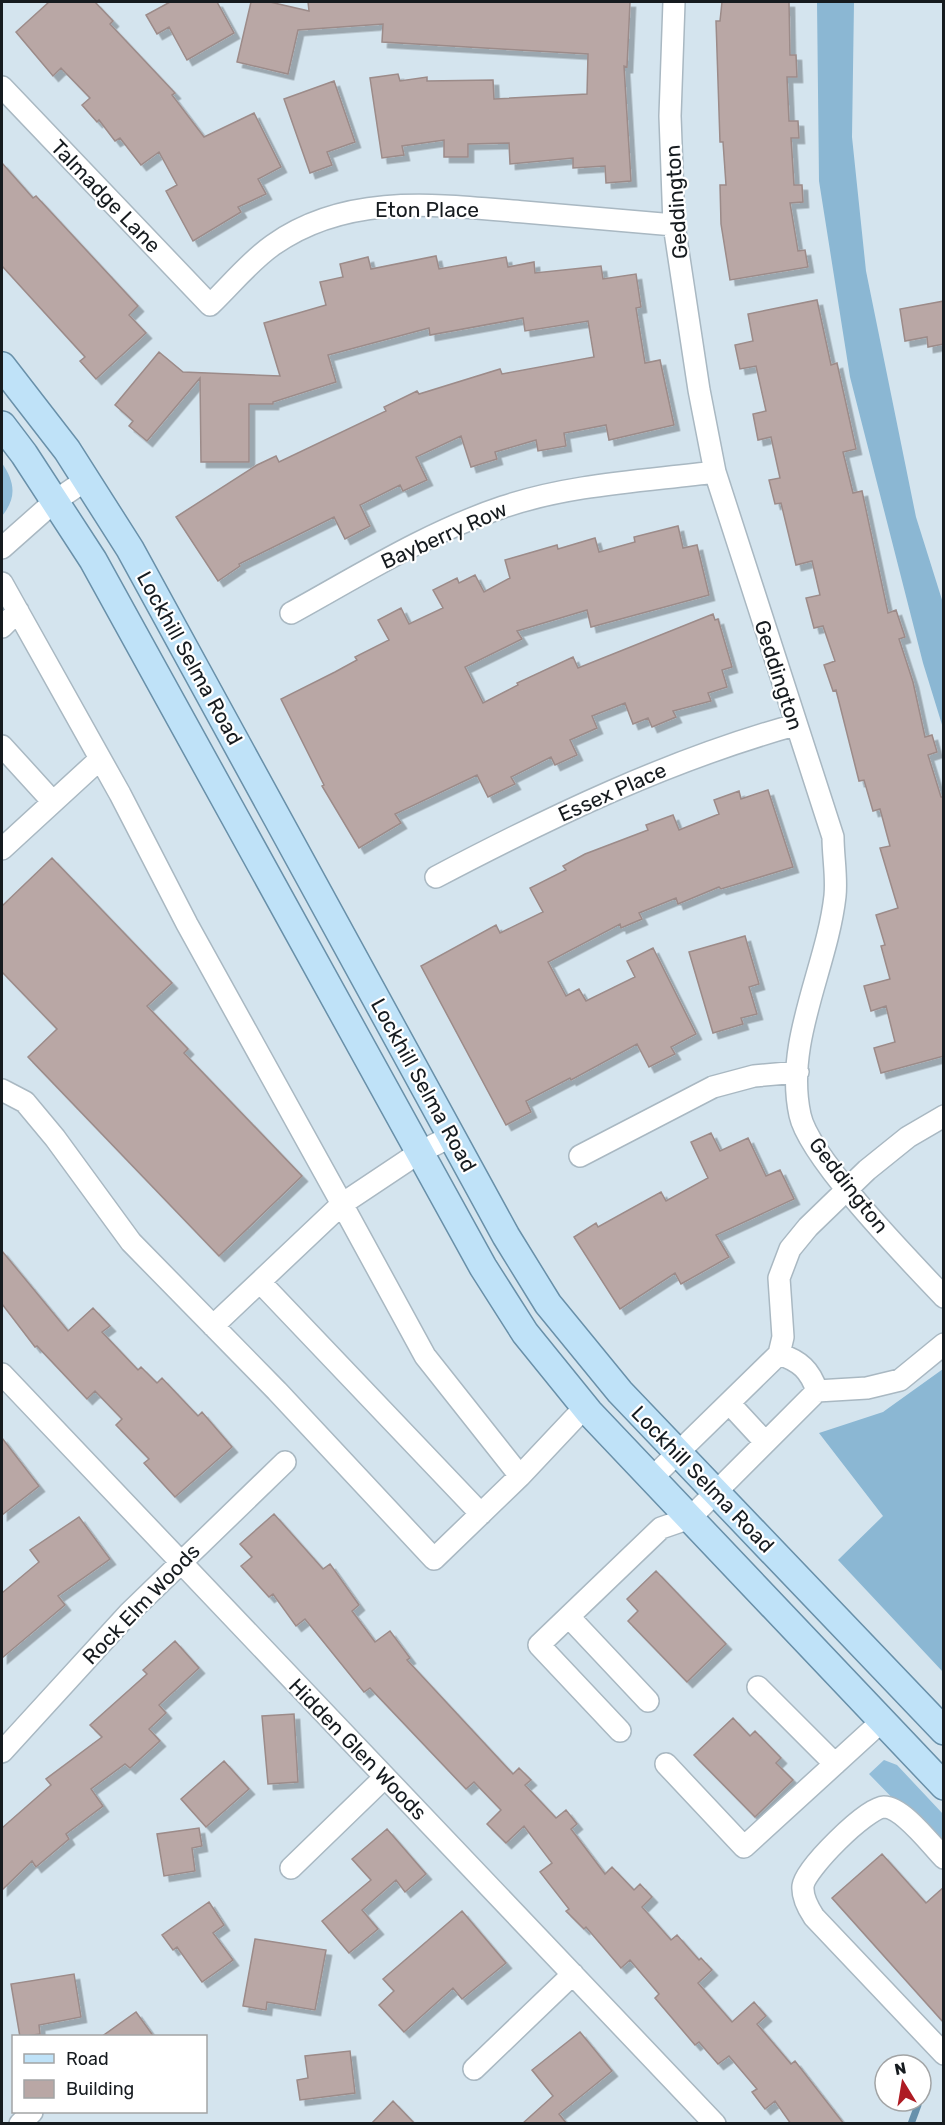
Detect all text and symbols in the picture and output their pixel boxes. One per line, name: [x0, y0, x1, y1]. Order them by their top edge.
street label: Talmadge Lane: [46, 134, 166, 258]
street label: Geddington: [660, 144, 692, 260]
street label: Eton Place: [375, 197, 479, 222]
street label: Bayberry Row: [377, 496, 511, 574]
street label: Lockhill Selma Road: [132, 567, 248, 749]
street label: Geddington: [749, 617, 809, 733]
street label: Essex Place: [554, 757, 670, 827]
street label: Lockhill Selma Road: [366, 994, 482, 1176]
street label: Geddington: [804, 1132, 894, 1238]
street label: Lockhill Selma Road: [626, 1400, 780, 1558]
street label: Rock Elm Woods: [77, 1538, 205, 1670]
street label: Hidden Glen Woods: [284, 1673, 432, 1825]
legend: [12, 2035, 207, 2113]
text: Road: [66, 2048, 109, 2070]
north arrow: [873, 2053, 933, 2113]
text: N: [893, 2058, 908, 2079]
text: Building: [66, 2078, 134, 2100]

